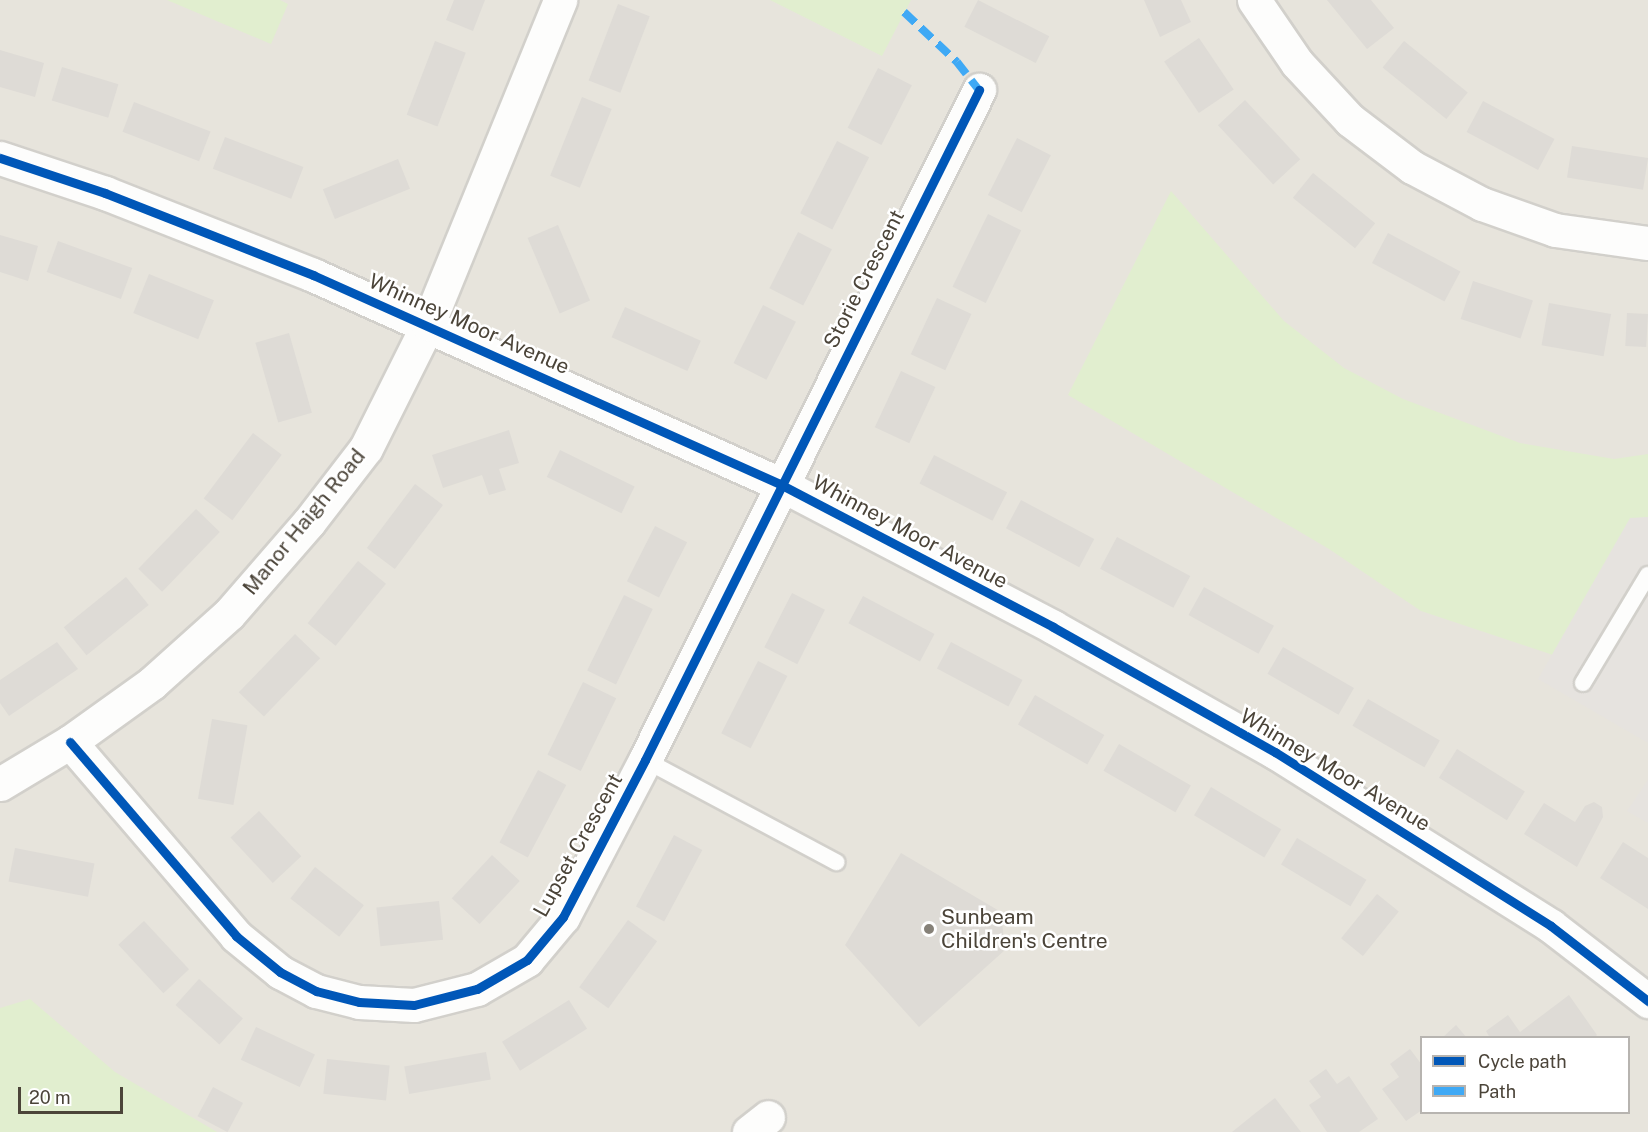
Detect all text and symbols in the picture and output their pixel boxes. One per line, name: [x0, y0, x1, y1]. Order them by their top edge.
street label: Storie Crescent: [818, 206, 910, 352]
street label: Whinney Moor Avenue: [365, 268, 573, 380]
street label: Manor Haigh Road: [237, 444, 371, 600]
street label: Whinney Moor Avenue: [808, 470, 1012, 594]
street label: Whinney Moor Avenue: [1235, 703, 1435, 837]
street label: Lupset Crescent: [528, 769, 628, 921]
place label: Sunbeam Children's Centre: [941, 904, 1108, 954]
marker: Sunbeam Children's Centre: [922, 922, 936, 936]
legend: [1420, 1036, 1630, 1114]
text: Cycle path: [1478, 1051, 1567, 1072]
scale bar: [21, 1075, 126, 1113]
text: Path: [1478, 1081, 1516, 1102]
text: 20 m: [29, 1087, 71, 1108]

